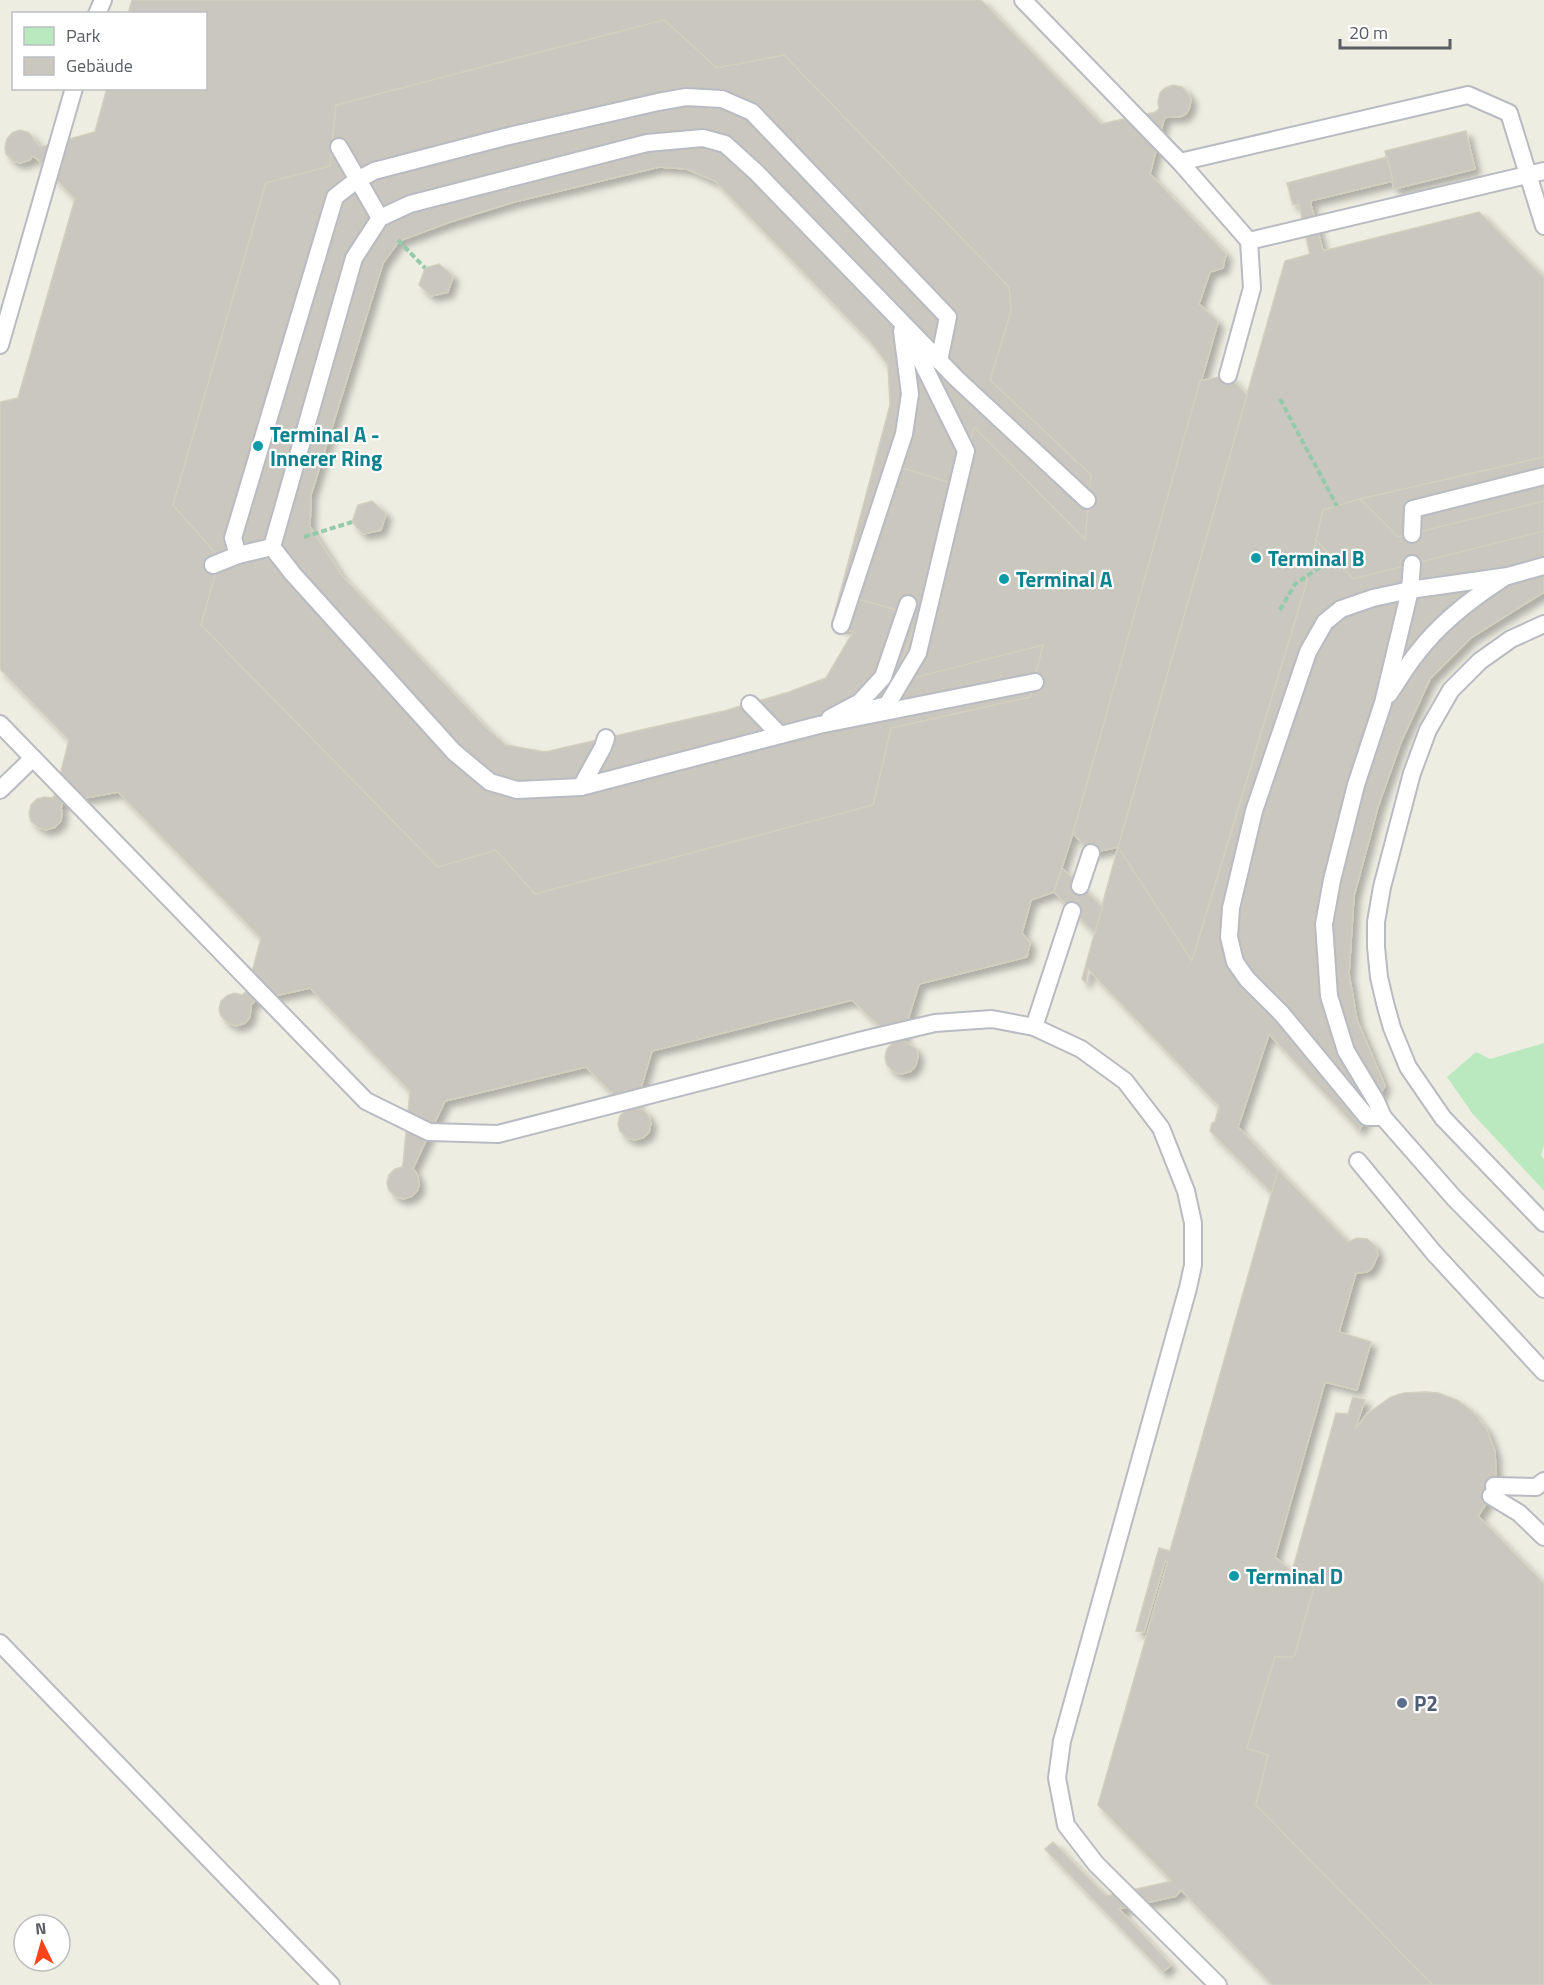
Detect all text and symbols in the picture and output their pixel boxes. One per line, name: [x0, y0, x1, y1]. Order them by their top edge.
legend: [12, 12, 207, 90]
scale bar: [1340, 12, 1450, 50]
text: 20 m: [1349, 19, 1388, 46]
text: Park: [66, 22, 101, 49]
text: Gebäude: [66, 52, 133, 79]
place label: Terminal A - Innerer Ring: [270, 418, 382, 474]
marker: Terminal A - Innerer Ring: [251, 439, 265, 453]
place label: Terminal B: [1268, 542, 1365, 574]
marker: Terminal B: [1249, 551, 1263, 565]
place label: Terminal A: [1016, 563, 1113, 595]
marker: Terminal A: [997, 572, 1011, 586]
place label: Terminal D: [1246, 1560, 1343, 1592]
marker: Terminal D: [1227, 1569, 1241, 1583]
place label: P2: [1414, 1687, 1438, 1719]
marker: P2: [1395, 1696, 1409, 1710]
north arrow: [12, 1913, 72, 1973]
text: N: [34, 1916, 47, 1940]

